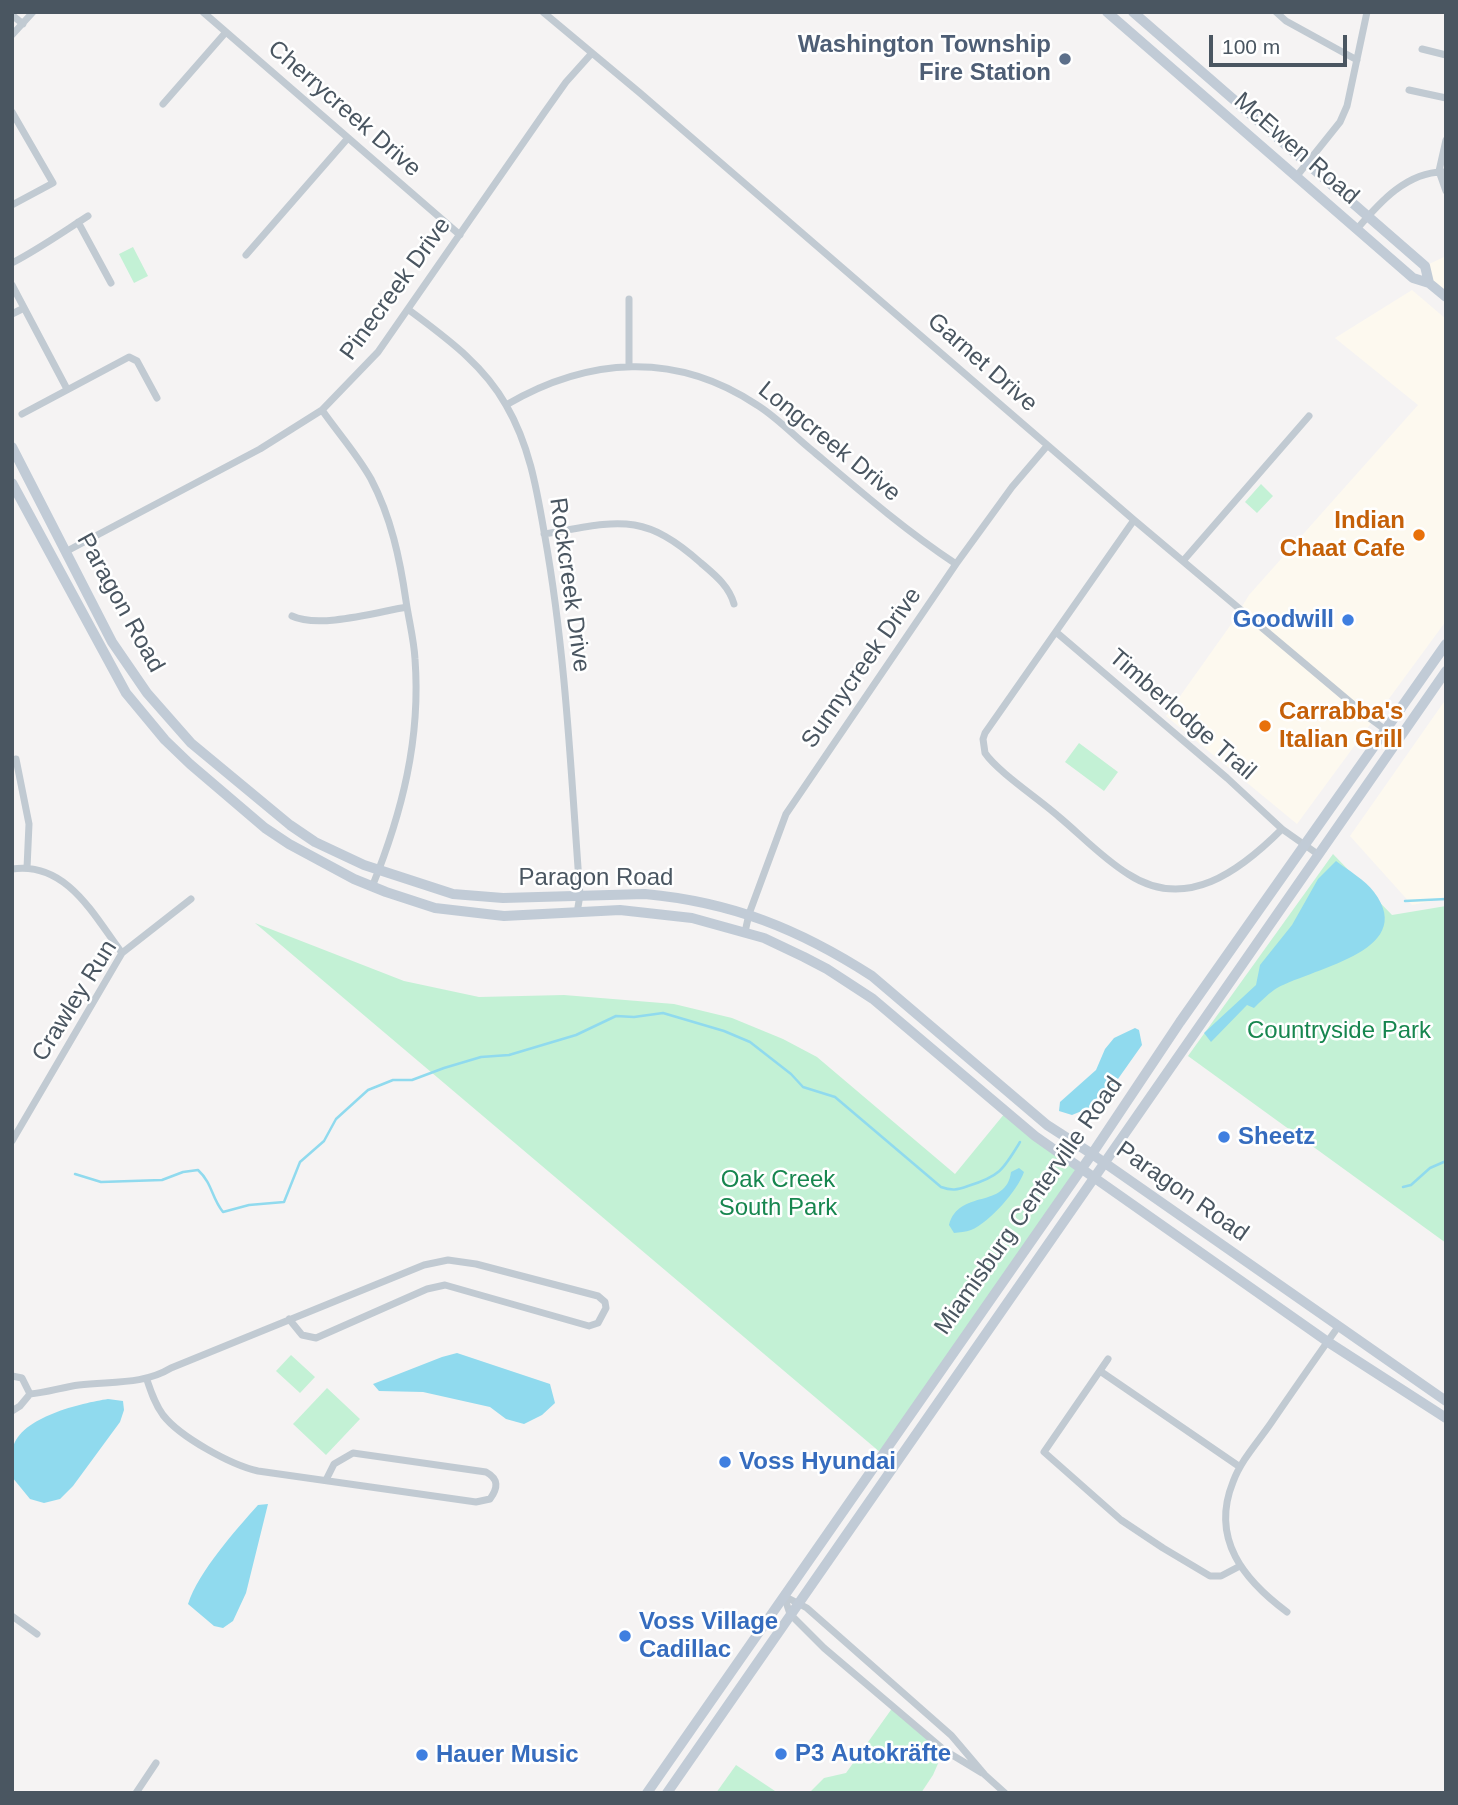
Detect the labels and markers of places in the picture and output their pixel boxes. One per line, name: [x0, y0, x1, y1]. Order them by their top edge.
place label: Washington Township Fire Station: [798, 31, 1051, 87]
marker: Washington Township Fire Station: [1057, 51, 1073, 67]
place label: Indian Chaat Cafe: [1280, 507, 1405, 563]
marker: Indian Chaat Cafe: [1411, 527, 1427, 543]
place label: Goodwill: [1233, 606, 1334, 634]
marker: Goodwill: [1340, 612, 1356, 628]
place label: Carrabba's Italian Grill: [1279, 698, 1403, 754]
marker: Carrabba's Italian Grill: [1257, 718, 1273, 734]
place label: Sheetz: [1238, 1123, 1315, 1151]
marker: Sheetz: [1216, 1129, 1232, 1145]
place label: Voss Hyundai: [739, 1448, 896, 1476]
marker: Voss Hyundai: [717, 1454, 733, 1470]
place label: Voss Village Cadillac: [639, 1608, 778, 1664]
marker: Voss Village Cadillac: [617, 1628, 633, 1644]
place label: P3 Autokräfte: [795, 1740, 951, 1768]
place label: Hauer Music: [436, 1741, 579, 1769]
marker: P3 Autokräfte: [773, 1746, 789, 1762]
marker: Hauer Music: [414, 1747, 430, 1763]

